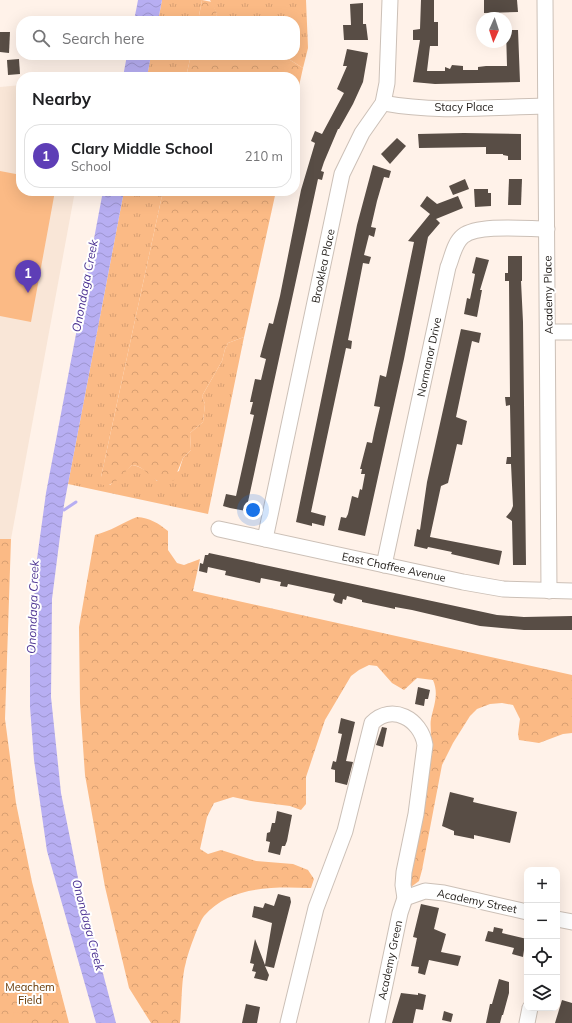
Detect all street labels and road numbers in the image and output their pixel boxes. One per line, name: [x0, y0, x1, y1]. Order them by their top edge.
street label: Stacy Place: [434, 100, 494, 114]
street label: Brooklea Place: [308, 228, 338, 304]
street label: Academy Place: [540, 256, 556, 334]
street label: Normanor Drive: [414, 316, 444, 398]
street label: East Chaffee Avenue: [341, 549, 447, 585]
street label: Academy Street: [436, 886, 518, 916]
street label: Academy Green: [375, 919, 405, 1001]

